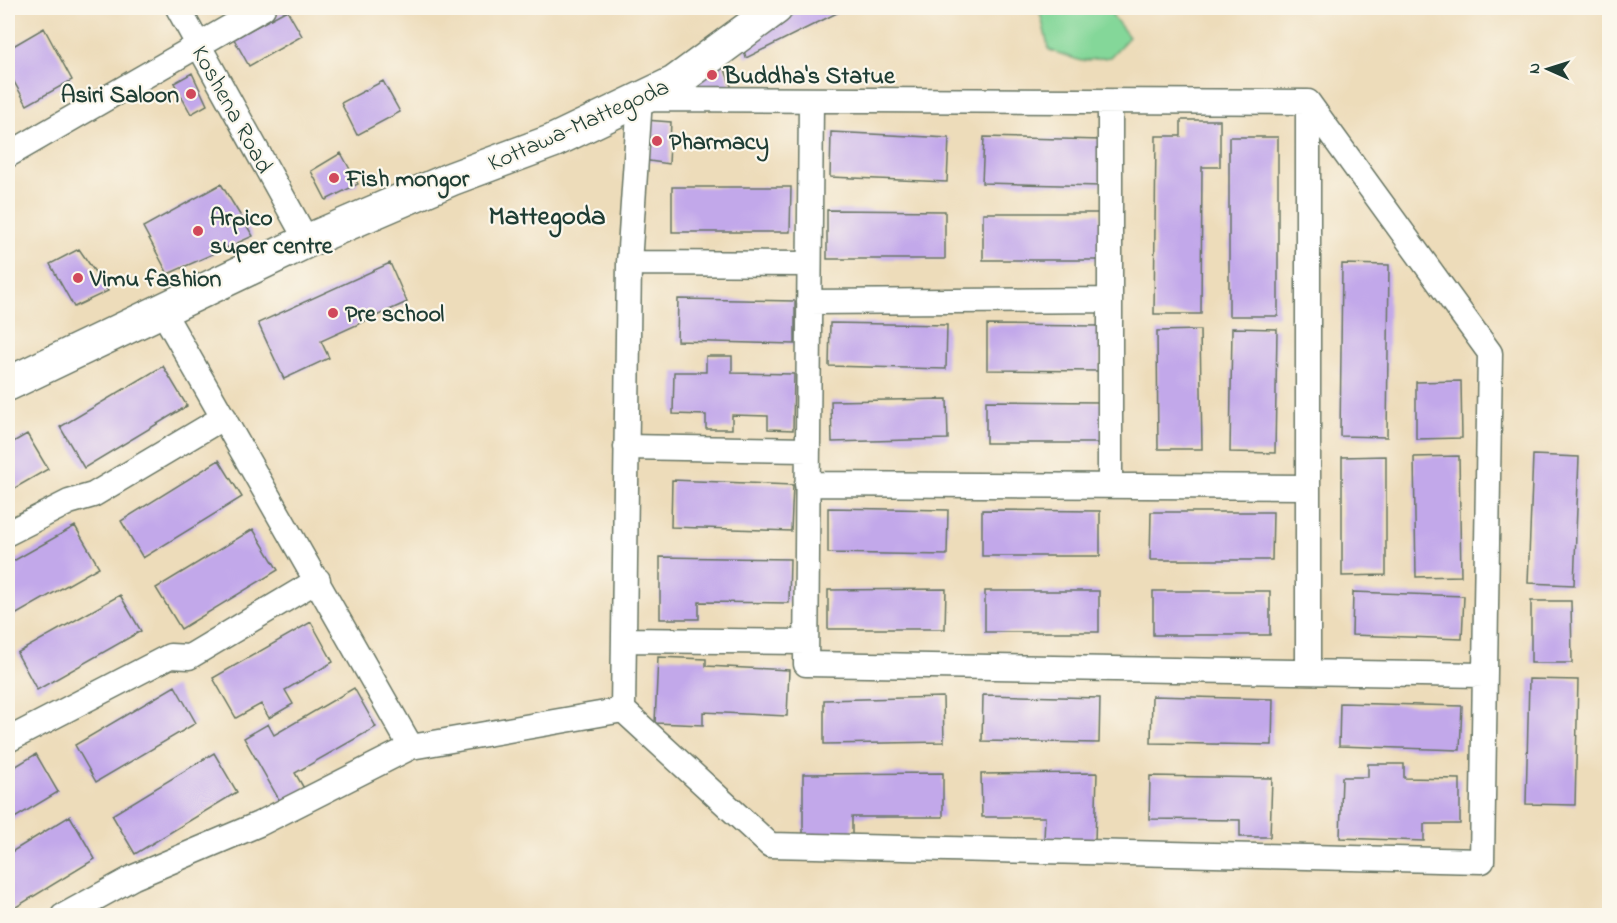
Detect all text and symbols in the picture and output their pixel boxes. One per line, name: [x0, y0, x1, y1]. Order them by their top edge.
north arrow: [1518, 39, 1578, 99]
street label: Koshena Road: [181, 40, 281, 181]
place label: Buddha's Statue: [723, 60, 896, 95]
text: N: [1523, 62, 1547, 74]
marker: Buddha's Statue: [705, 68, 719, 82]
street label: Kottawa-Mattegoda: [483, 71, 675, 182]
place label: Asiri Saloon: [61, 79, 179, 114]
marker: Asiri Saloon: [184, 87, 198, 101]
place label: Pharmacy: [669, 126, 769, 162]
marker: Pharmacy: [650, 134, 664, 148]
place label: Fish mongor: [345, 163, 470, 199]
marker: Fish mongor: [327, 171, 341, 185]
district label: Mattegoda: [488, 198, 606, 238]
place label: Arpico super centre: [210, 202, 334, 265]
marker: Arpico super centre: [191, 224, 205, 238]
place label: Vimu fashion: [89, 263, 222, 298]
marker: Vimu fashion: [71, 271, 85, 285]
place label: Pre school: [345, 298, 444, 333]
marker: Pre school: [326, 306, 340, 320]

